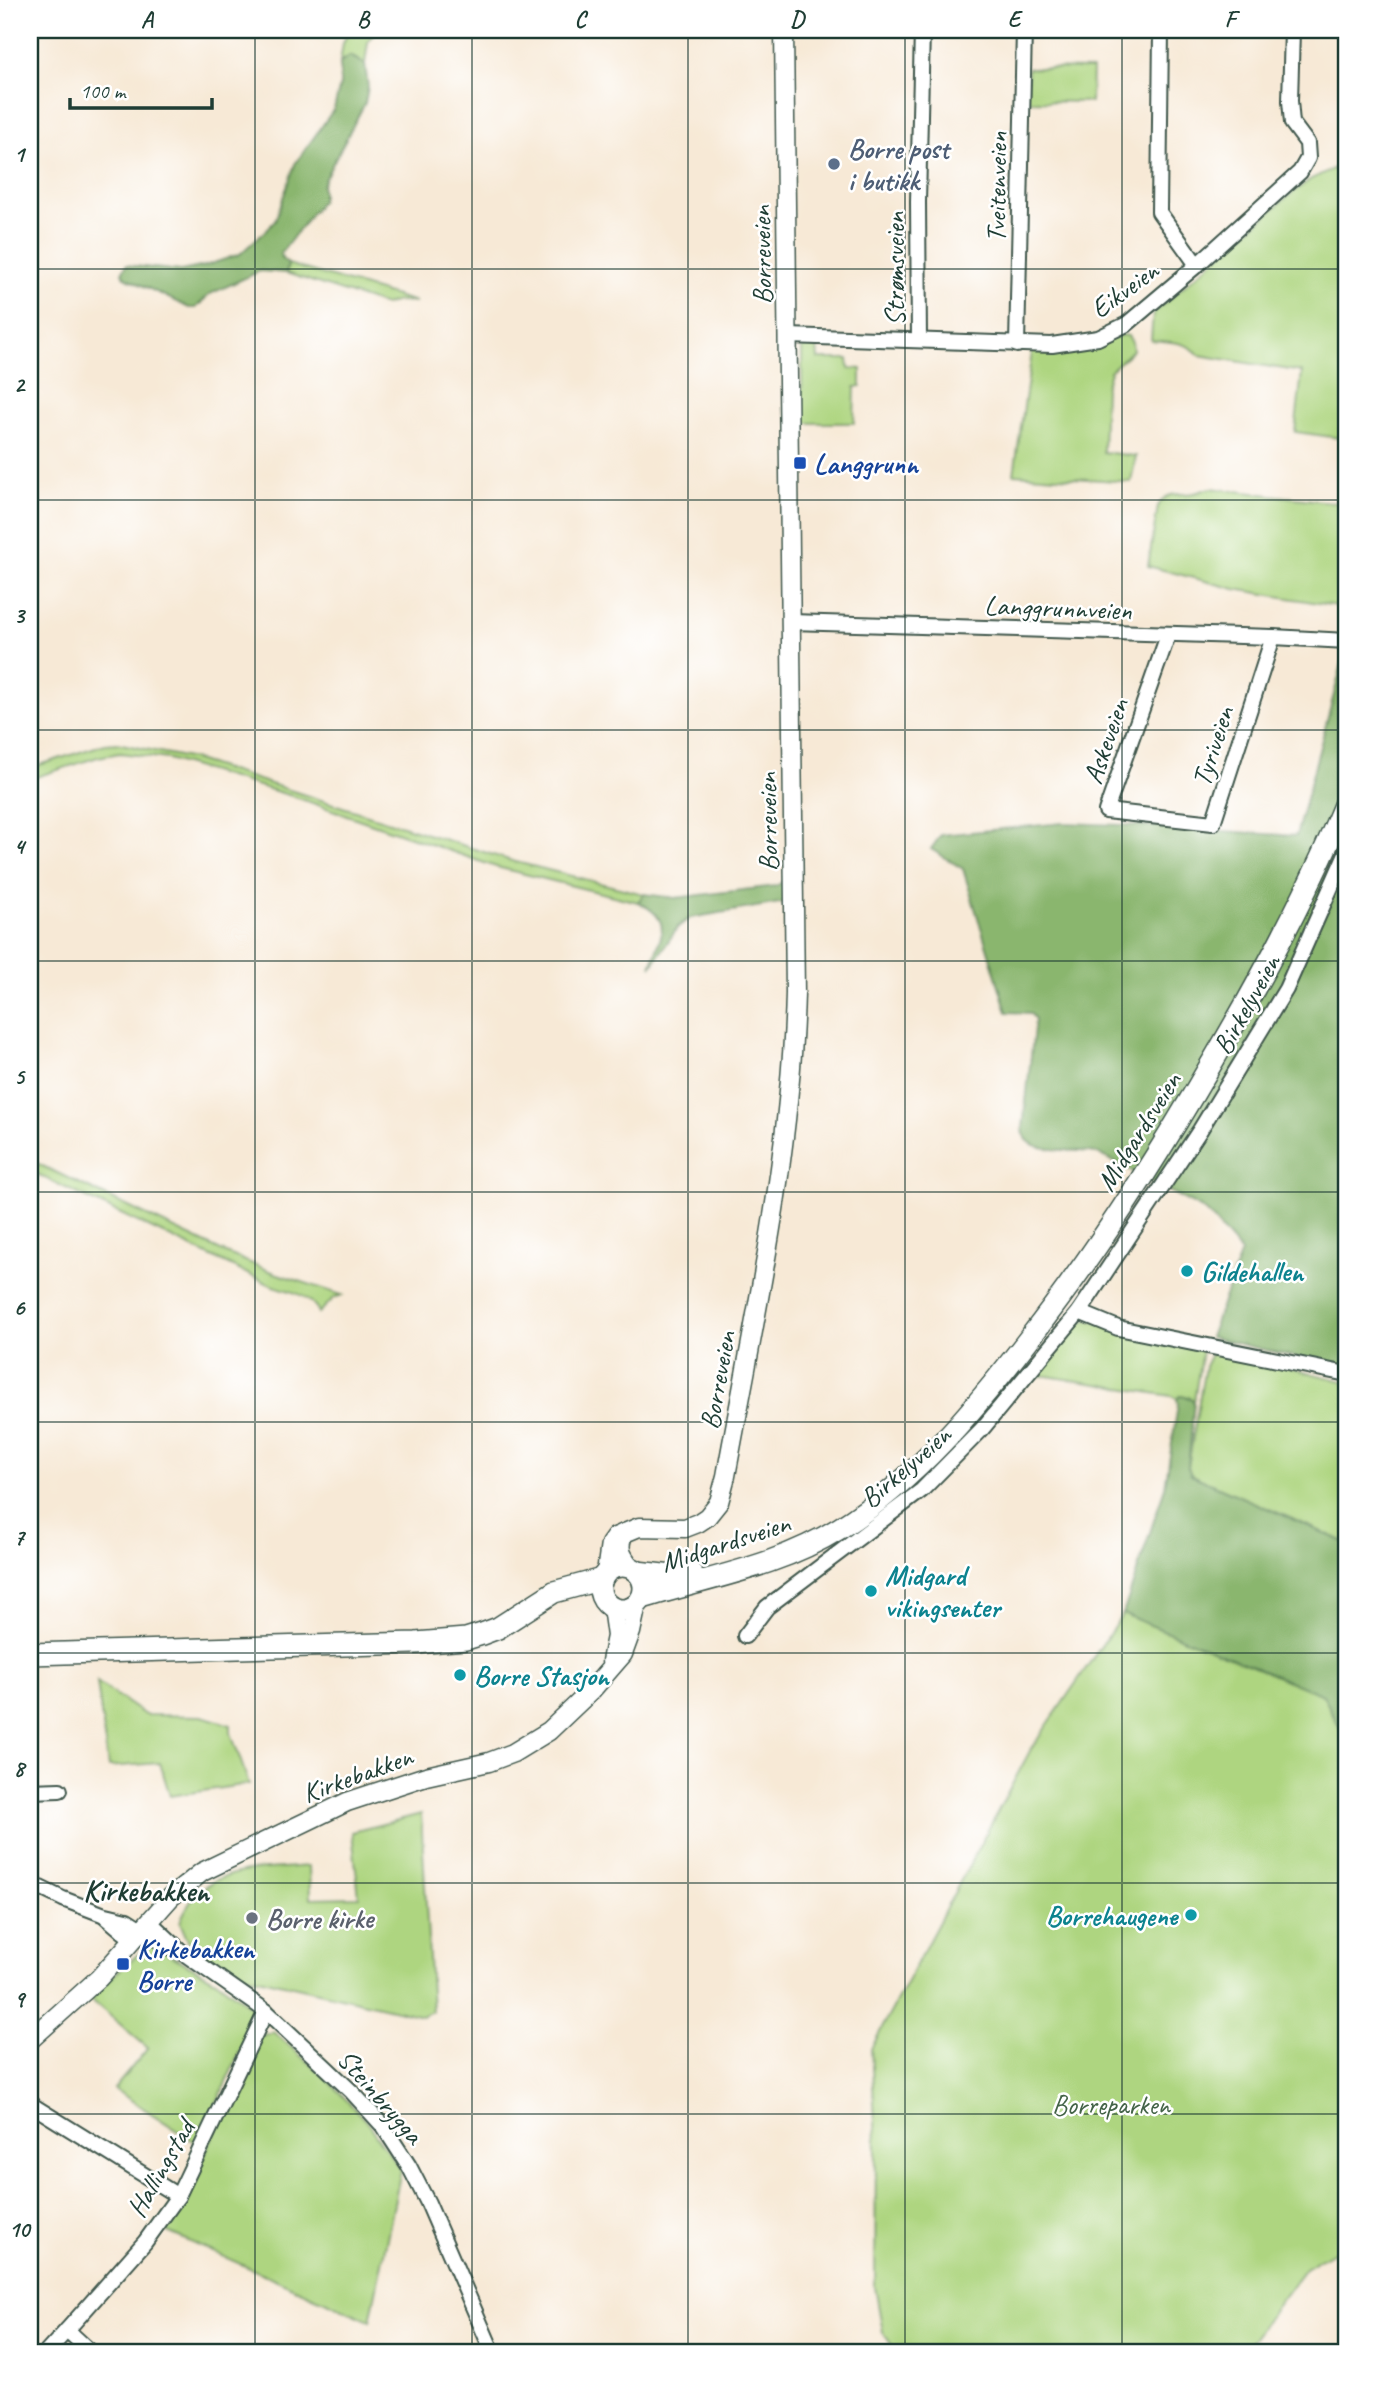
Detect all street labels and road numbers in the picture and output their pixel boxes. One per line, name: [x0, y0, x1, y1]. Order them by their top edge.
street label: Tveitenveien: [978, 131, 1015, 243]
street label: Borreveien: [743, 204, 780, 305]
street label: Strømsveien: [877, 211, 912, 326]
street label: Eikveien: [1083, 252, 1166, 326]
street label: Langgrunnveien: [984, 587, 1133, 628]
street label: Askeveien: [1075, 693, 1137, 788]
street label: Tyriveien: [1183, 701, 1242, 790]
street label: Borreveien: [749, 771, 786, 872]
street label: Birkelyveien: [1205, 947, 1289, 1060]
street label: Midgardsveien: [1088, 1064, 1189, 1197]
street label: Borreveien: [692, 1327, 744, 1432]
street label: Birkelyveien: [853, 1416, 959, 1515]
street label: Midgardsveien: [656, 1505, 796, 1580]
street label: Kirkebakken: [297, 1738, 418, 1811]
street label: Steinbrygga: [330, 2042, 432, 2152]
street label: Hallingstad: [119, 2110, 204, 2223]

